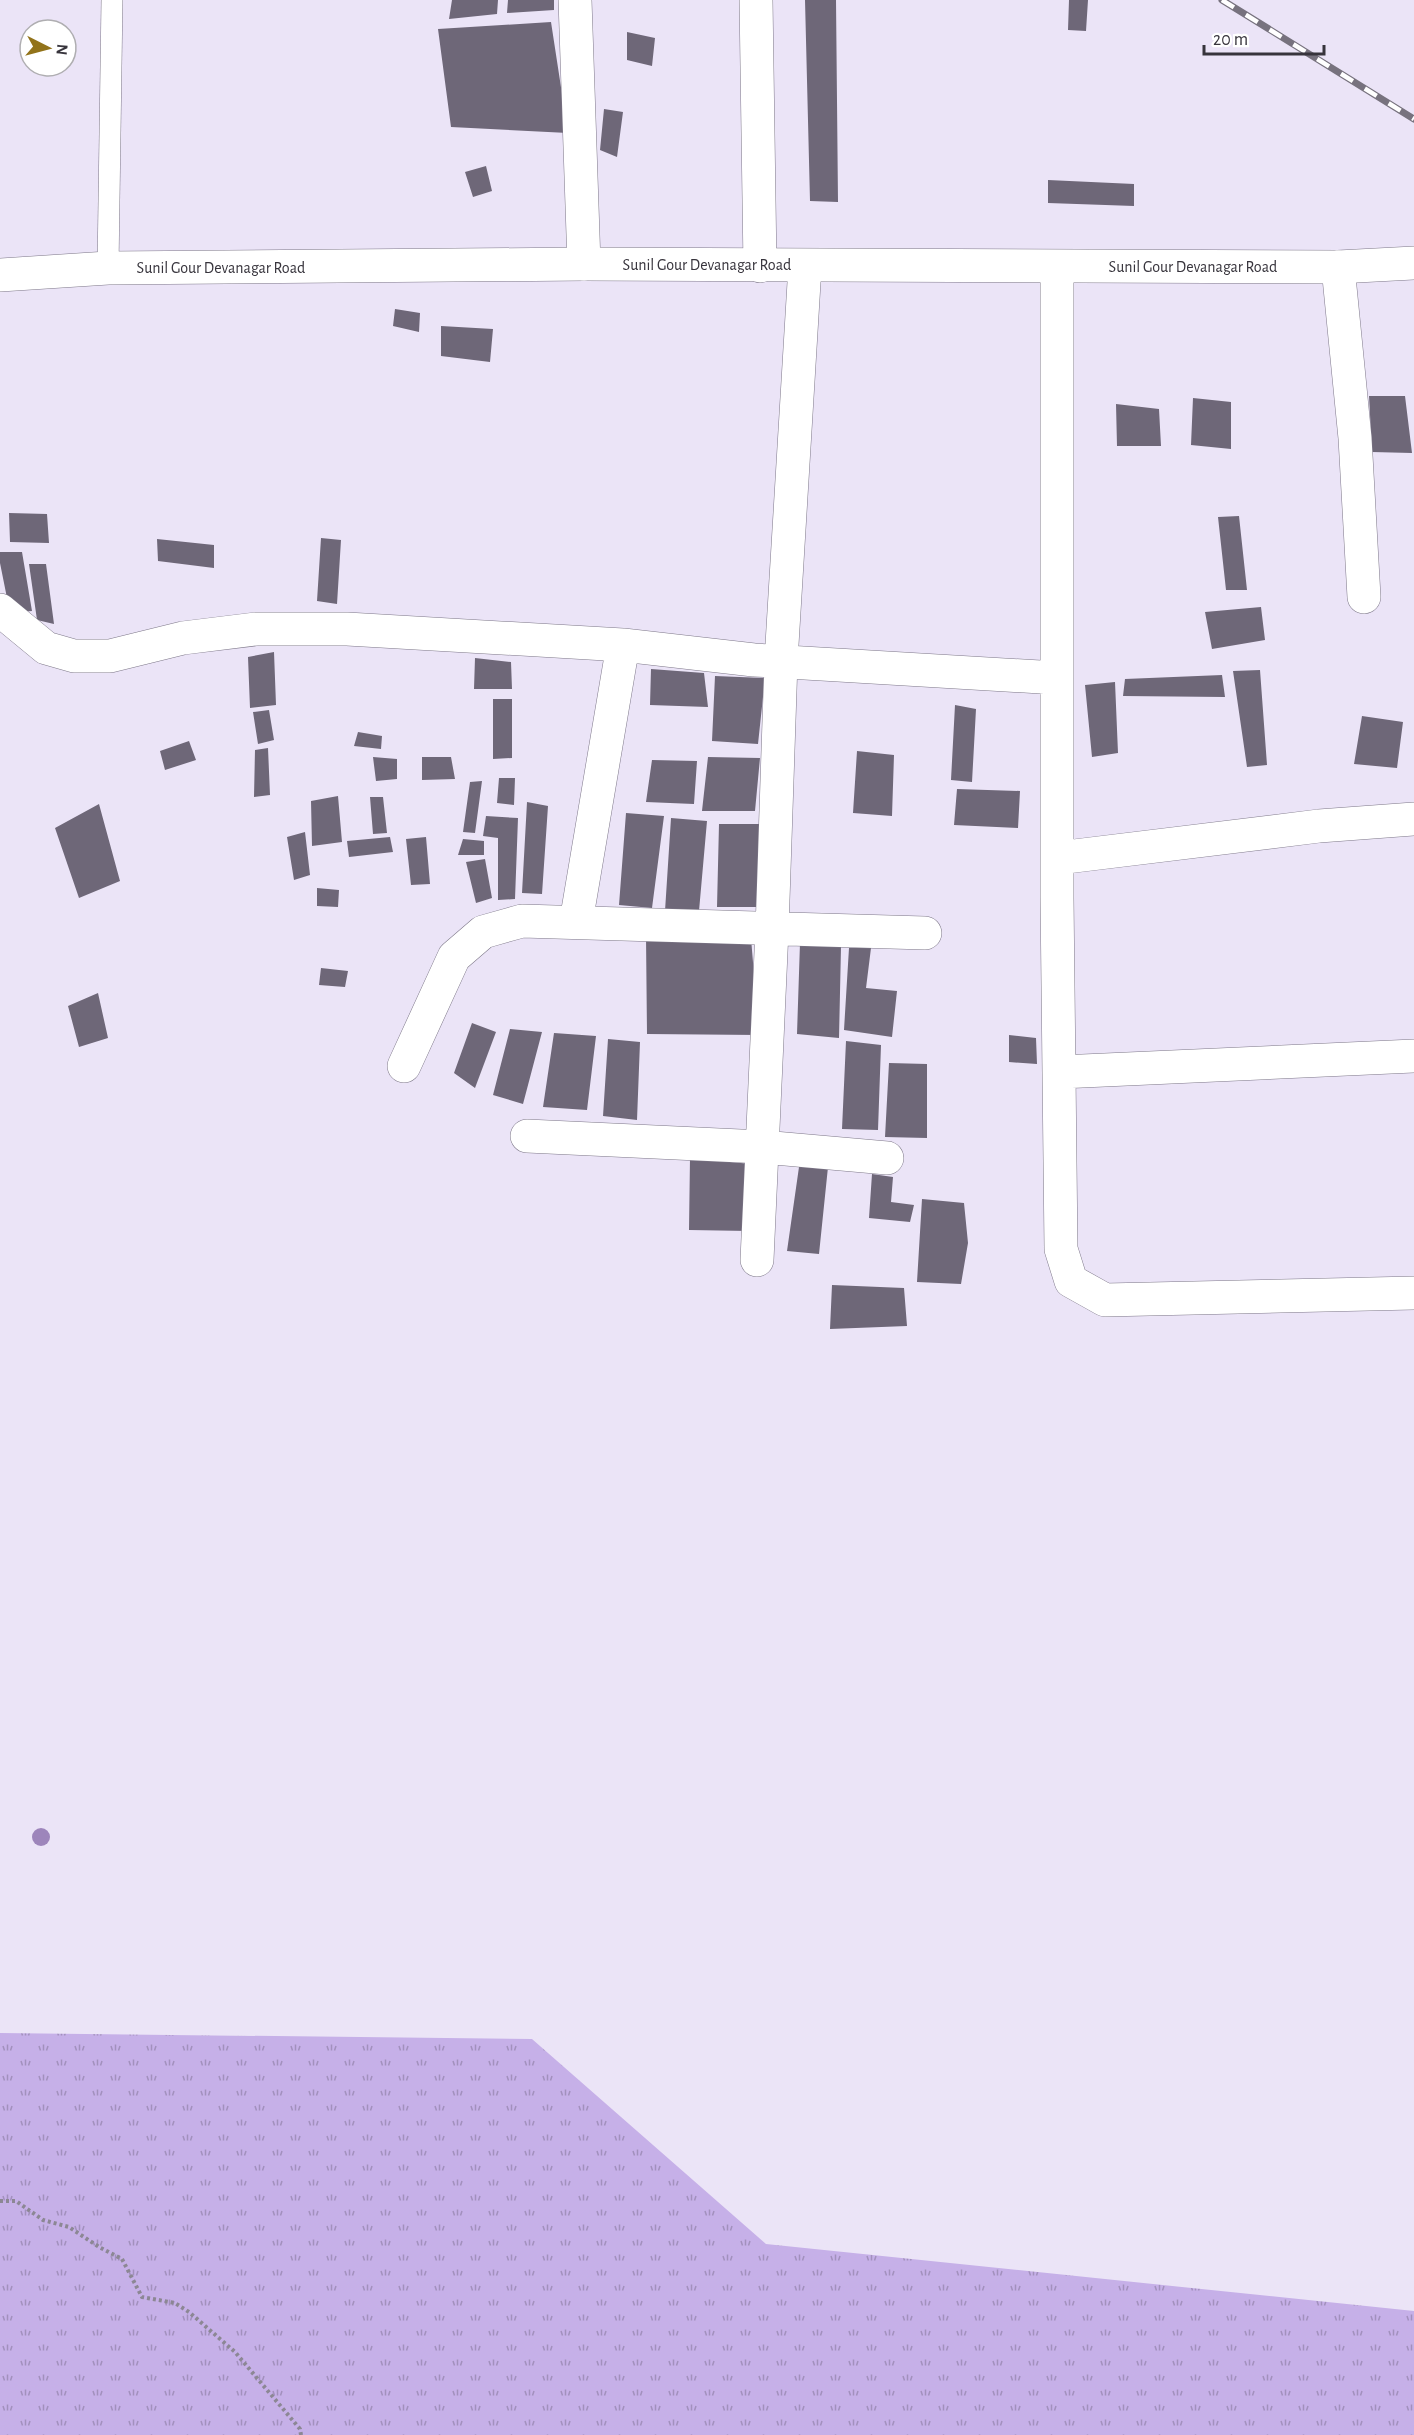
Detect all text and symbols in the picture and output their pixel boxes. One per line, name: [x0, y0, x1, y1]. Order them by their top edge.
north arrow: [18, 18, 78, 78]
scale bar: [1204, 18, 1324, 56]
text: 20 m: [1213, 31, 1248, 49]
text: N: [53, 43, 70, 56]
street label: Sunil Gour Devanagar Road: [623, 257, 791, 273]
street label: Sunil Gour Devanagar Road: [1109, 259, 1277, 275]
street label: Sunil Gour Devanagar Road: [137, 260, 305, 276]

